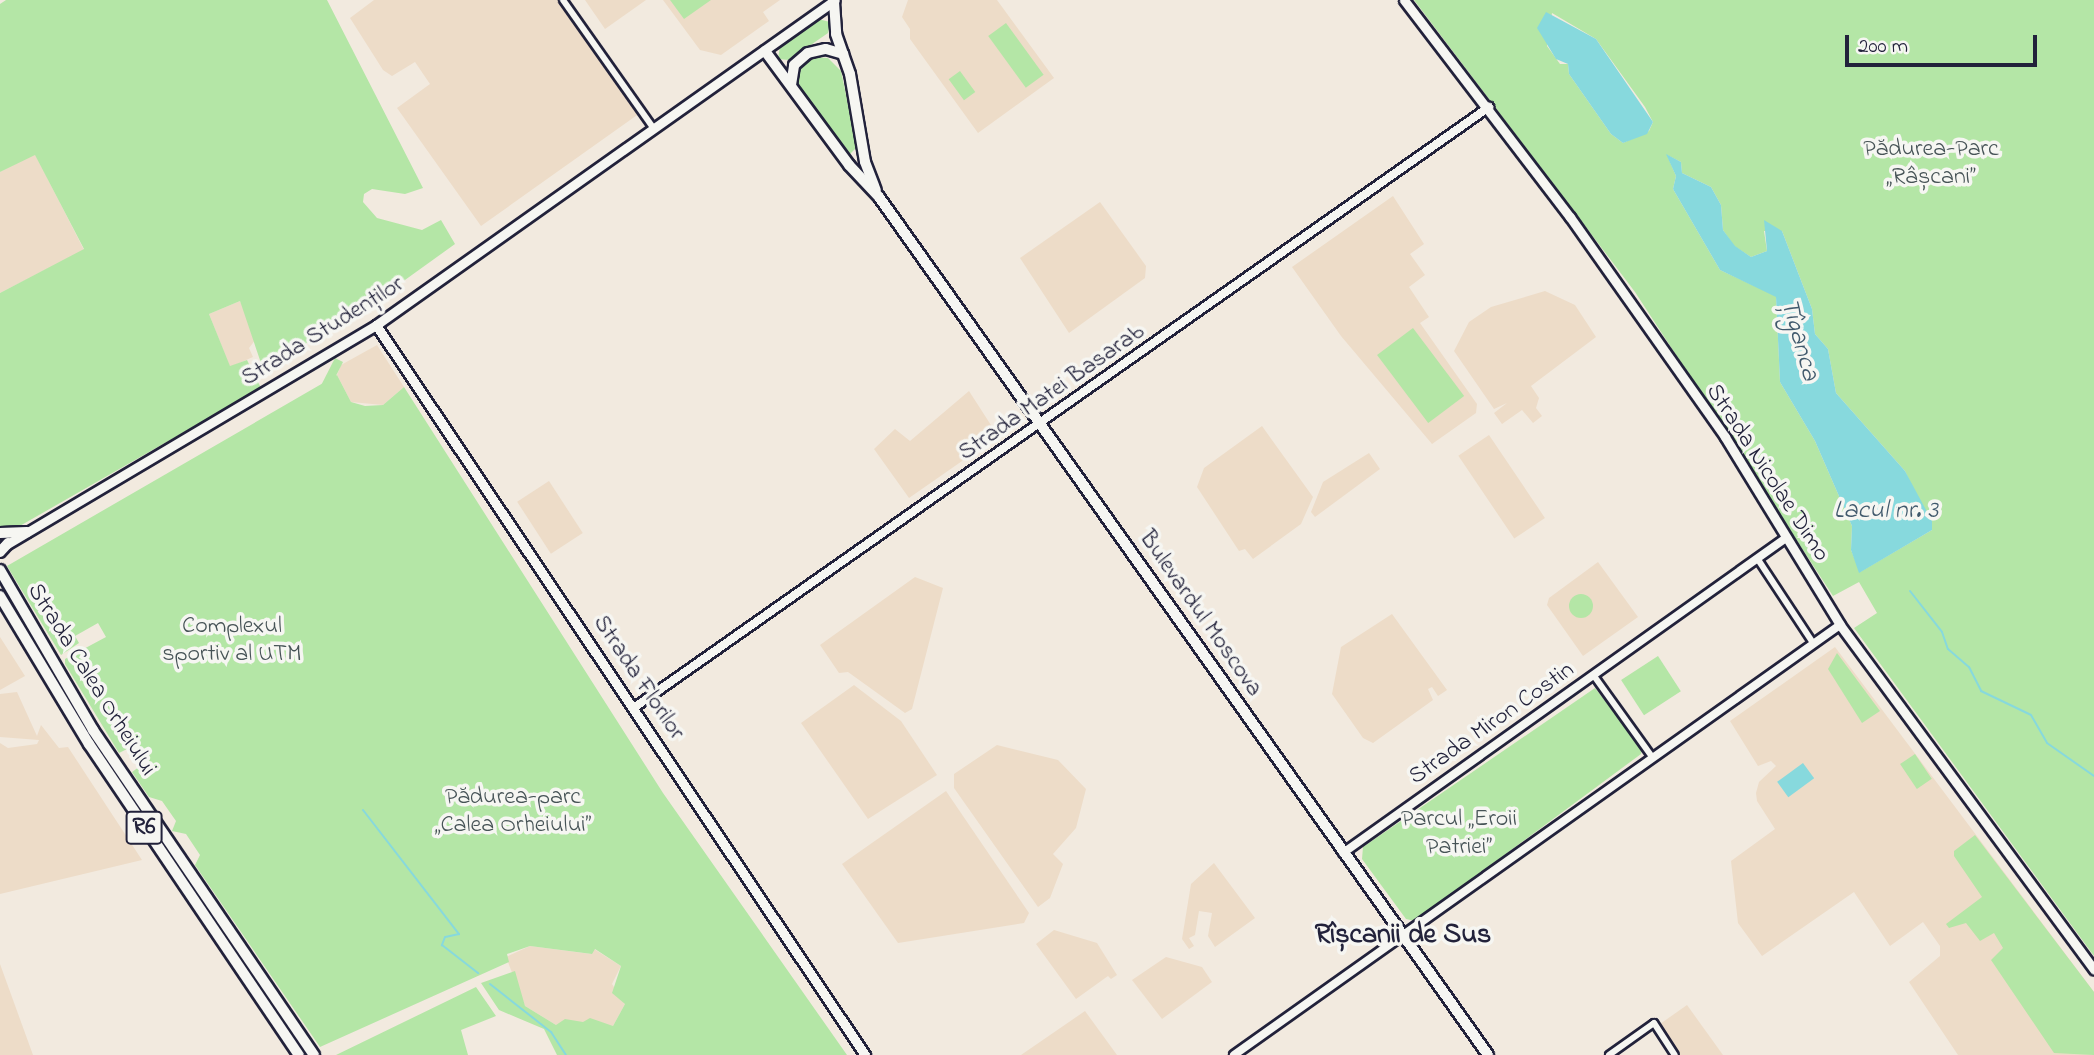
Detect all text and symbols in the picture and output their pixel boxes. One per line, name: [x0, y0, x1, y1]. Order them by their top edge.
scale bar: [1849, 21, 2042, 65]
text: 200 m: [1858, 32, 1908, 62]
park label: Pădurea-Parc „Râșcani”: [1863, 136, 1999, 192]
street label: Strada Studenților: [237, 271, 409, 393]
water label: Țîganca: [1771, 295, 1825, 385]
street label: Strada Matei Basarab: [953, 318, 1151, 468]
street label: Strada Nicolae Dimo: [1699, 379, 1835, 567]
water label: Lacul nr. 3: [1834, 496, 1938, 528]
street label: Bulevardul Moscova: [1132, 525, 1268, 703]
street label: Strada Calea Orheiului: [20, 578, 162, 782]
street label: Strada Florilor: [586, 610, 690, 746]
park label: Complexul sportiv al UTM: [162, 613, 302, 669]
street label: Strada Miron Costin: [1404, 656, 1580, 792]
park label: Pădurea-parc „Calea Orheiului”: [435, 784, 591, 840]
park label: Parcul „Eroii Patriei”: [1401, 806, 1517, 862]
road number: R6: [125, 808, 163, 848]
district label: Rîșcanii de Sus: [1315, 919, 1491, 953]

